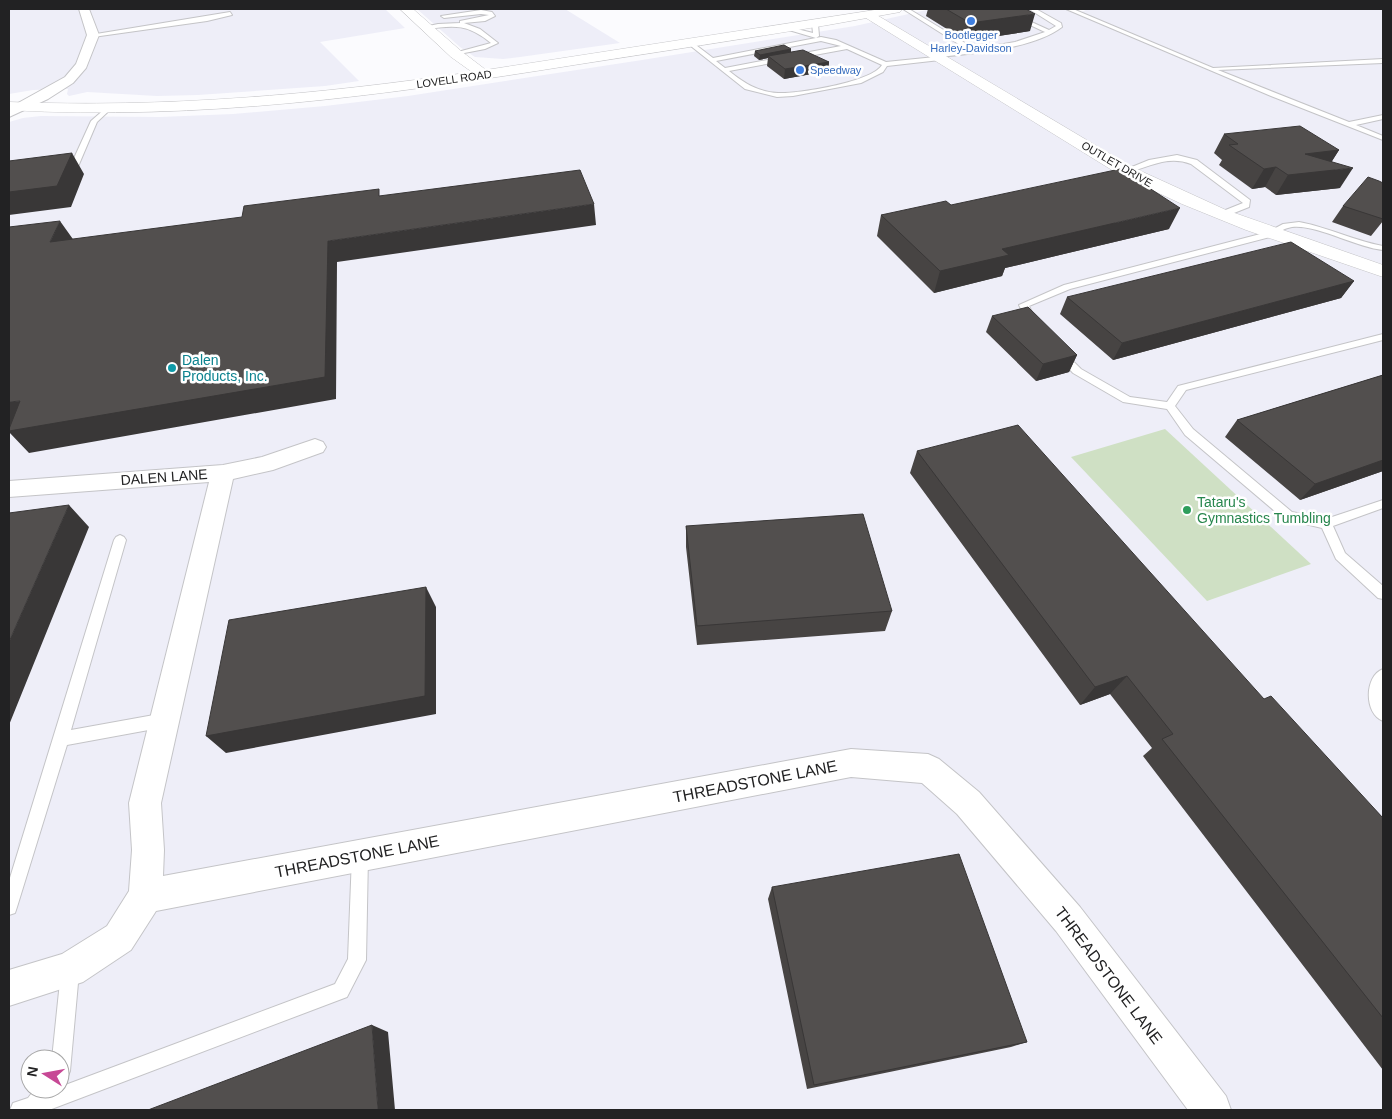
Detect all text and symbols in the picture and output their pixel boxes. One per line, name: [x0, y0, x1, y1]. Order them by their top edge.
marker: Bootlegger Harley-Davidson: [965, 15, 977, 27]
place label: Bootlegger Harley-Davidson: [930, 29, 1012, 54]
marker: Speedway: [794, 64, 806, 76]
place label: Speedway: [810, 64, 862, 76]
street label: LOVELL ROAD: [416, 68, 493, 90]
street label: OUTLET DRIVE: [1079, 139, 1155, 189]
place label: Dalen Products, Inc.: [182, 352, 268, 384]
marker: Dalen Products, Inc.: [166, 362, 178, 374]
street label: DALEN LANE: [120, 466, 208, 488]
place label: Tataru's Gymnastics Tumbling: [1197, 494, 1331, 526]
marker: Tataru's Gymnastics Tumbling: [1181, 504, 1193, 516]
street label: THREADSTONE LANE: [672, 757, 839, 806]
street label: THREADSTONE LANE: [274, 832, 441, 881]
street label: THREADSTONE LANE: [1052, 904, 1166, 1047]
north arrow: [20, 1049, 70, 1099]
text: N: [23, 1065, 41, 1078]

